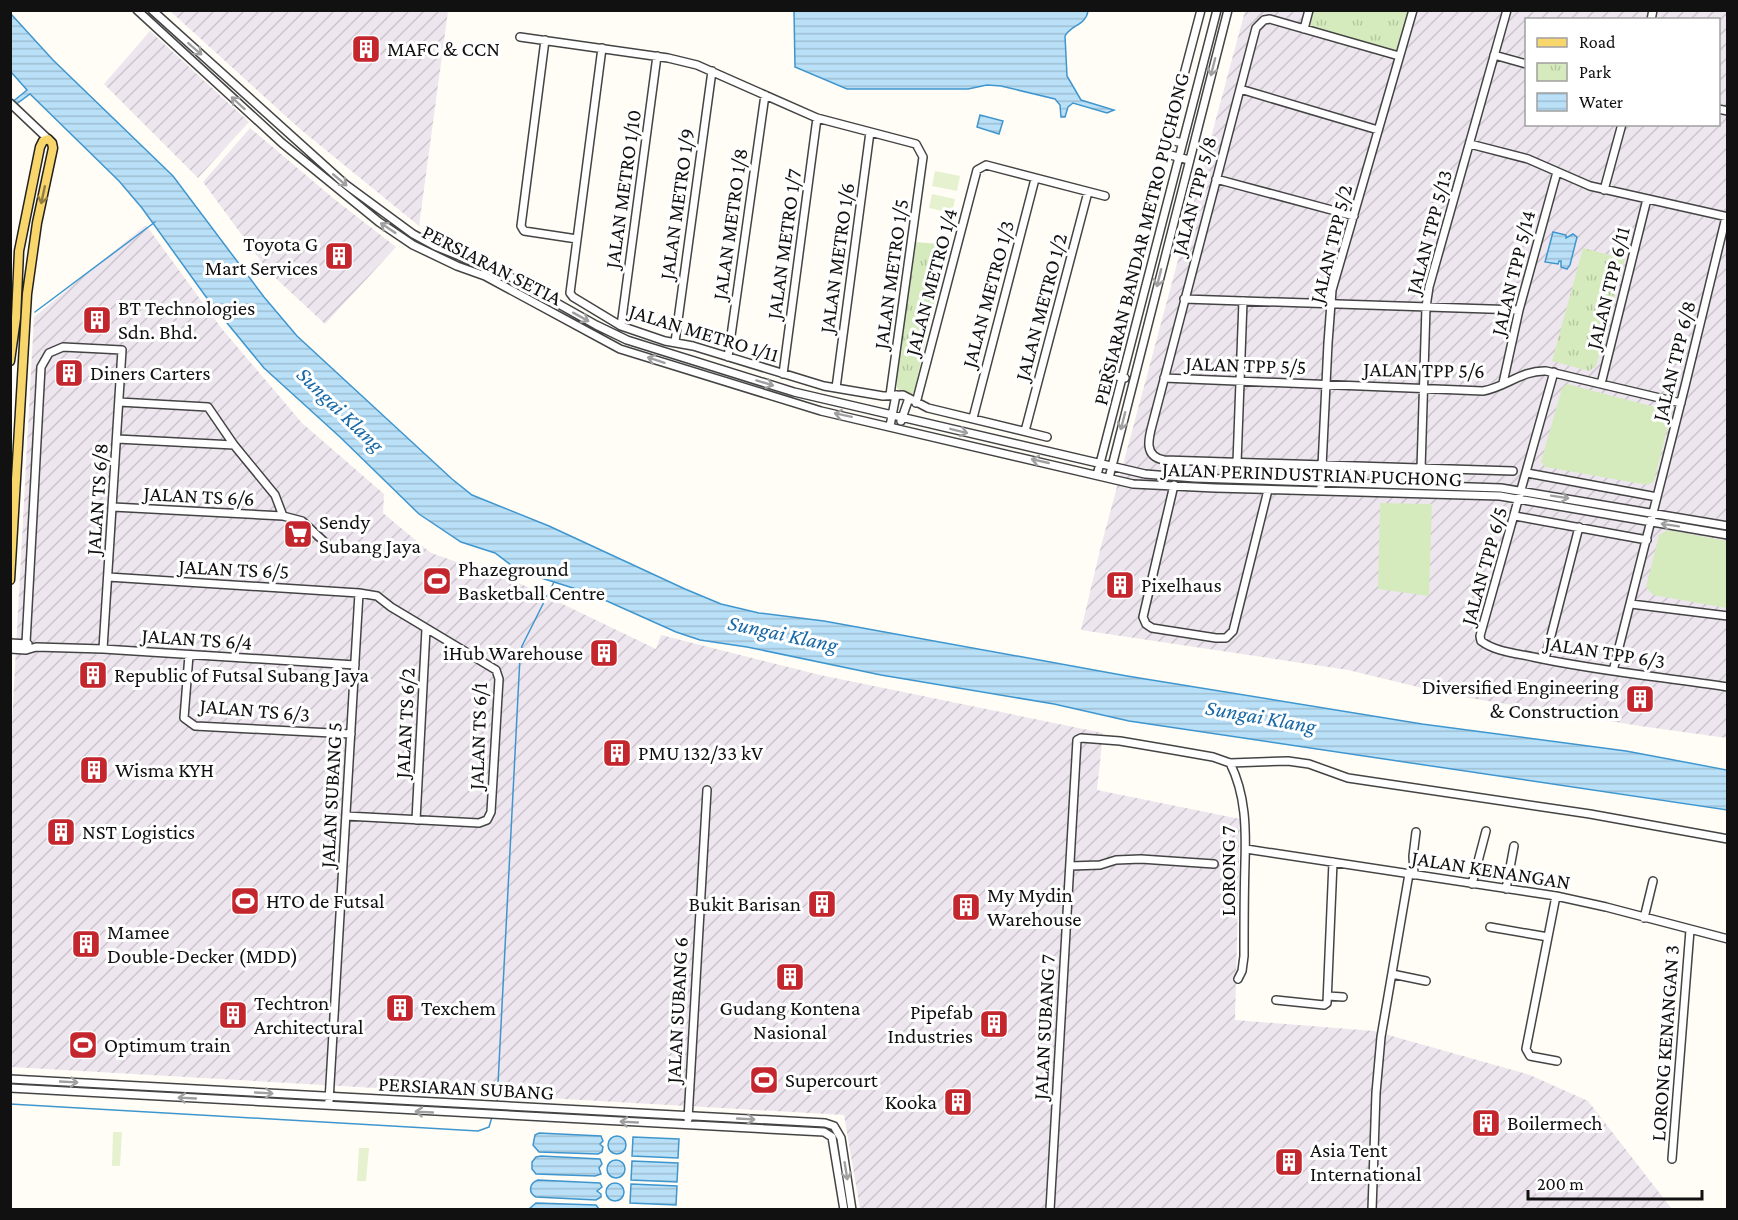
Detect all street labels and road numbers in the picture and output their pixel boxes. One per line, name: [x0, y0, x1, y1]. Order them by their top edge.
street label: PERSIARAN BANDAR METRO PUCHONG: [1088, 70, 1194, 408]
street label: JALAN METRO 1/10: [600, 108, 646, 272]
street label: JALAN METRO 1/9: [654, 127, 699, 283]
street label: JALAN TPP 5/8: [1166, 134, 1221, 260]
street label: JALAN METRO 1/8: [707, 147, 753, 303]
street label: JALAN METRO 1/7: [761, 167, 806, 323]
street label: JALAN TPP 5/13: [1400, 167, 1457, 299]
street label: JALAN METRO 1/6: [814, 181, 859, 337]
street label: JALAN TPP 5/2: [1304, 182, 1357, 308]
street label: JALAN METRO 1/5: [868, 197, 913, 353]
street label: JALAN METRO 1/4: [899, 206, 962, 360]
street label: JALAN TPP 5/14: [1485, 208, 1540, 340]
street label: JALAN METRO 1/3: [956, 218, 1019, 372]
street label: PERSIARAN SETIA: [418, 220, 566, 310]
street label: JALAN TPP 6/11: [1581, 224, 1635, 354]
street label: JALAN METRO 1/2: [1009, 231, 1072, 385]
street label: JALAN METRO 1/11: [624, 298, 782, 367]
street label: JALAN TPP 6/8: [1647, 298, 1701, 426]
street label: JALAN TPP 5/5: [1183, 351, 1307, 379]
street label: JALAN TPP 5/6: [1361, 357, 1485, 383]
street label: JALAN TS 6/8: [81, 442, 113, 558]
street label: JALAN PERINDUSTRIAN PUCHONG: [1160, 457, 1462, 491]
street label: JALAN TS 6/6: [141, 481, 255, 511]
street label: JALAN TPP 6/5: [1455, 504, 1512, 630]
street label: JALAN TS 6/5: [176, 554, 290, 584]
street label: JALAN TS 6/4: [139, 623, 253, 655]
street label: JALAN TPP 6/3: [1541, 630, 1667, 673]
street label: JALAN TS 6/2: [390, 667, 420, 781]
street label: JALAN TS 6/1: [464, 682, 492, 792]
street label: JALAN TS 6/3: [197, 693, 311, 727]
street label: JALAN SUBANG 5: [315, 721, 347, 871]
street label: LORONG 7: [1216, 825, 1240, 916]
street label: JALAN KENANGAN: [1408, 845, 1572, 894]
street label: JALAN SUBANG 6: [661, 936, 693, 1086]
street label: LORONG KENANGAN 3: [1646, 944, 1684, 1142]
street label: JALAN SUBANG 7: [1028, 953, 1060, 1102]
street label: PERSIARAN SUBANG: [377, 1071, 555, 1105]

